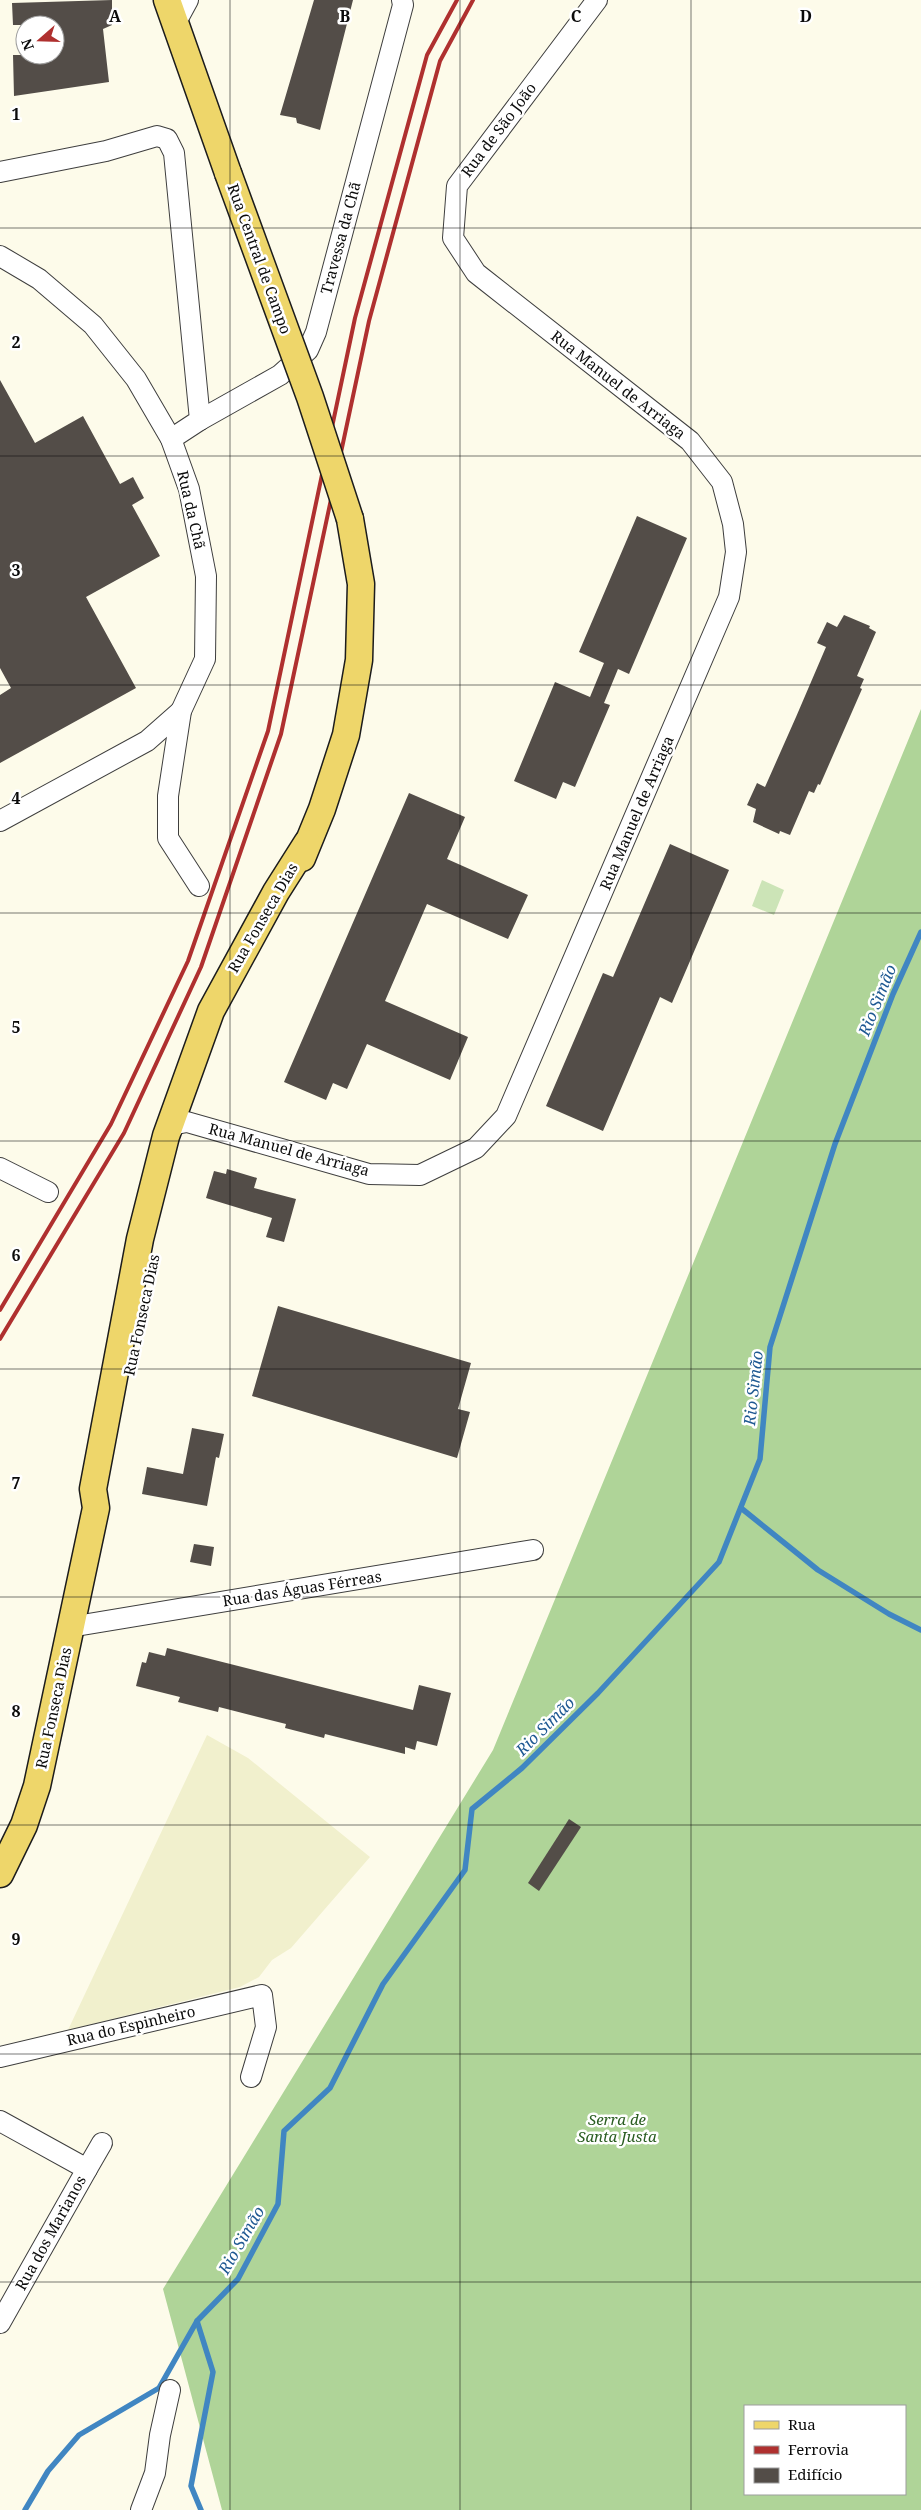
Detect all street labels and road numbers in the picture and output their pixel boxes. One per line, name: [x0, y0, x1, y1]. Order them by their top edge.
street label: Rua de São João: [456, 78, 540, 181]
street label: Travessa da Chã: [315, 179, 365, 296]
street label: Rua Central de Campo: [223, 181, 296, 337]
street label: Rua Manuel de Arriaga: [547, 325, 690, 443]
street label: Rua da Chã: [173, 468, 211, 551]
street label: Rua Manuel de Arriaga: [595, 732, 678, 893]
street label: Rua Fonseca Dias: [223, 859, 302, 976]
street label: Rua Manuel de Arriaga: [207, 1118, 372, 1180]
street label: Rua Fonseca Dias: [118, 1252, 164, 1377]
street label: Rua das Águas Férreas: [221, 1566, 383, 1610]
street label: Rua Fonseca Dias: [30, 1645, 76, 1770]
street label: Rua do Espinheiro: [65, 2001, 197, 2050]
street label: Rua dos Marianos: [10, 2171, 90, 2293]

